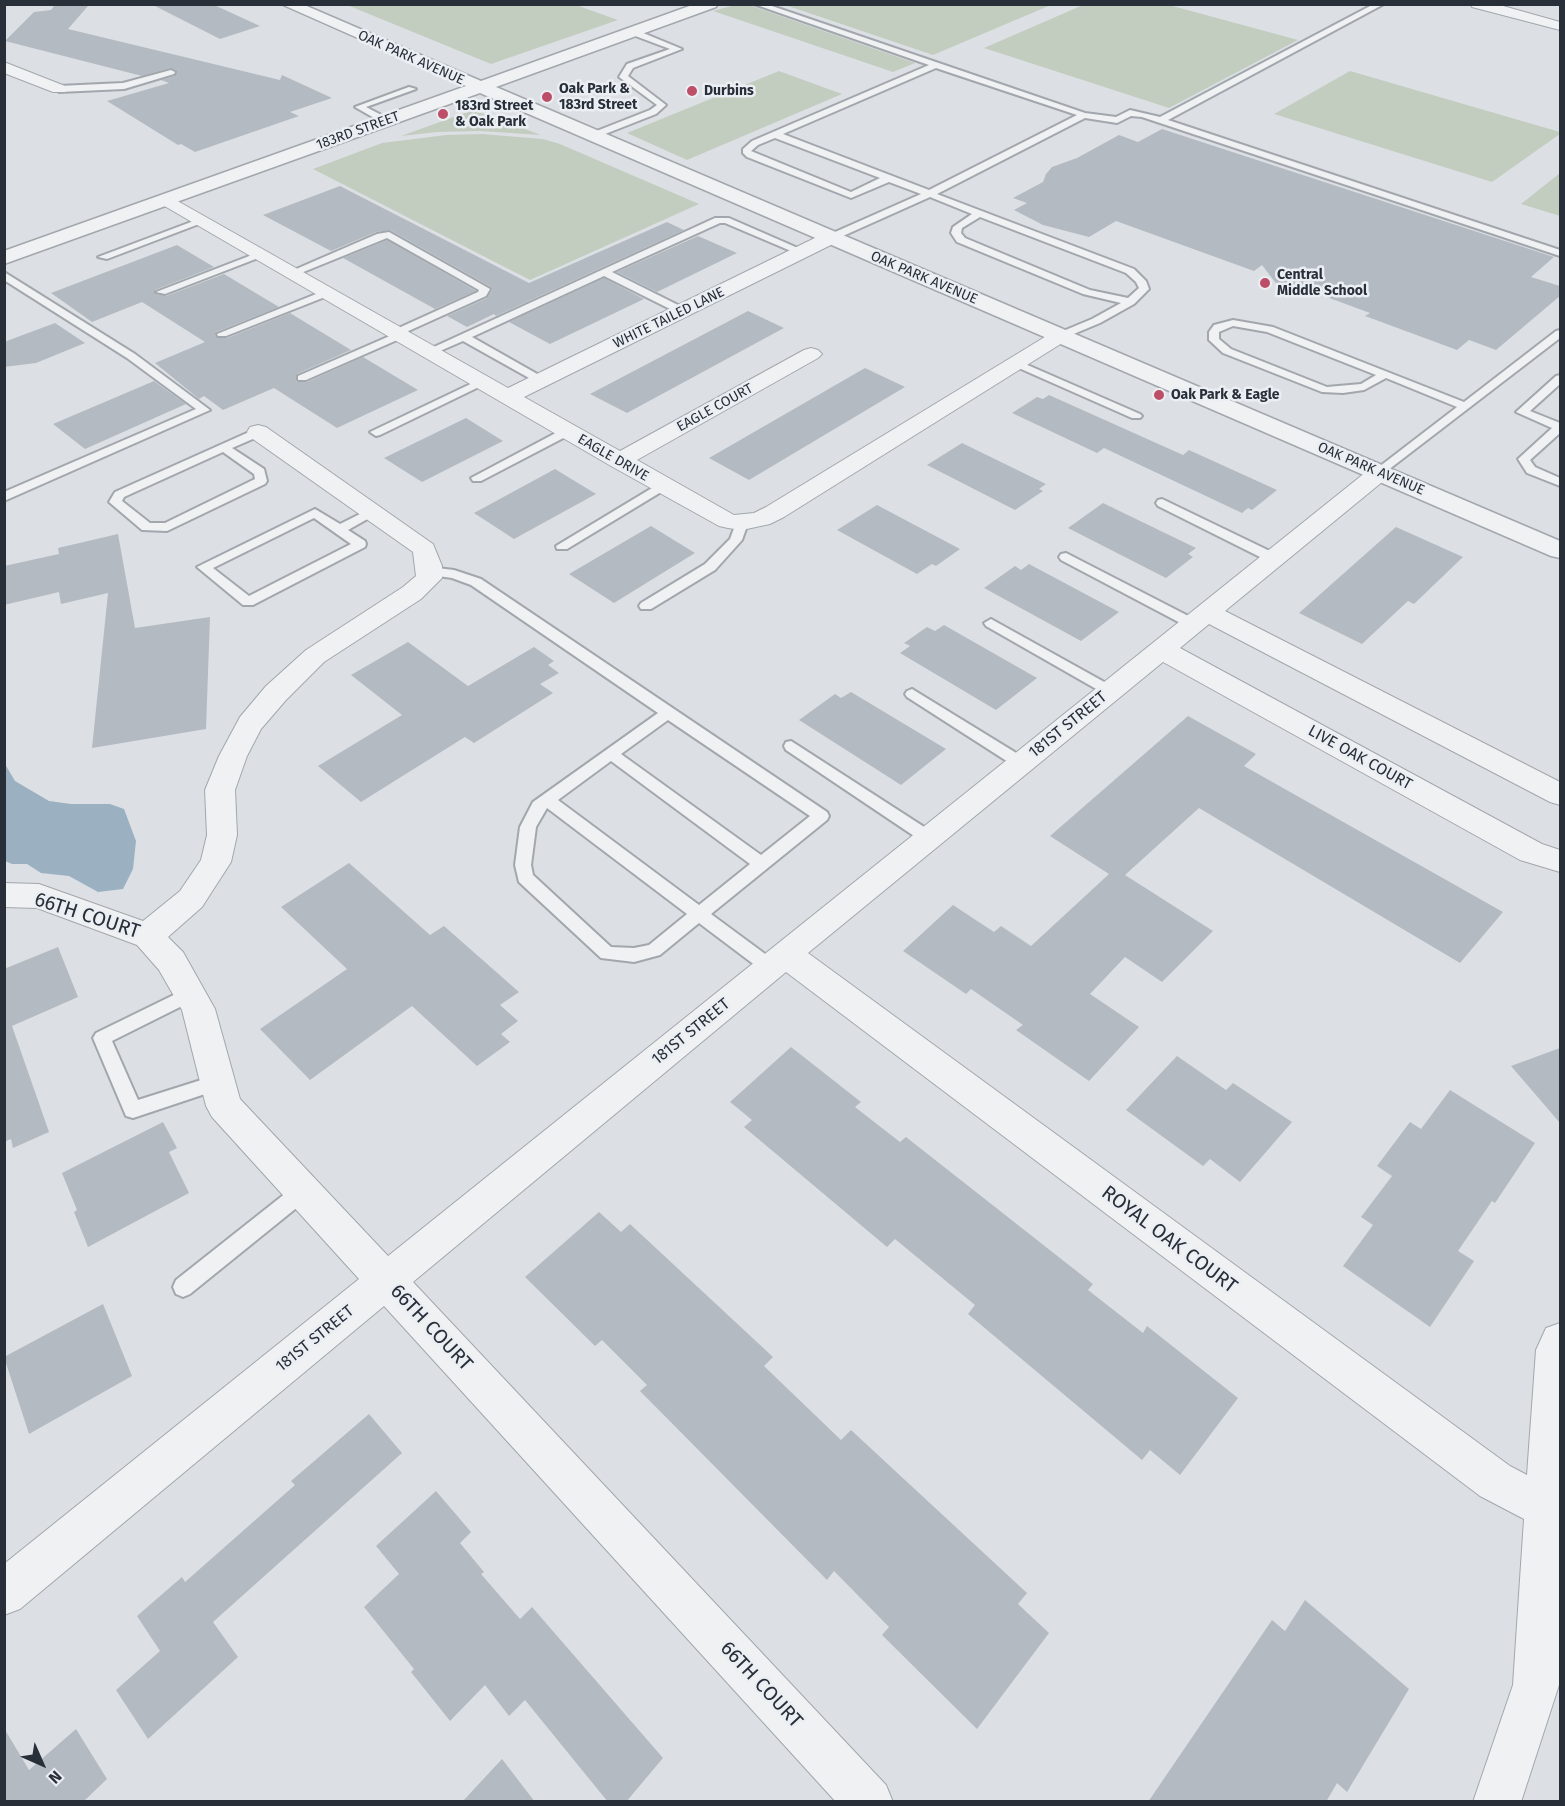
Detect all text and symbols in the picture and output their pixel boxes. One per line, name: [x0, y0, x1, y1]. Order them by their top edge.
street label: OAK PARK AVENUE: [355, 27, 467, 89]
place label: Oak Park & 183rd Street: [559, 81, 637, 114]
place label: Durbins: [704, 83, 754, 99]
marker: Durbins: [685, 84, 699, 98]
marker: Oak Park & 183rd Street: [540, 90, 554, 104]
place label: 183rd Street & Oak Park: [455, 98, 533, 130]
marker: 183rd Street & Oak Park: [436, 107, 450, 121]
street label: 183RD STREET: [314, 108, 402, 154]
street label: OAK PARK AVENUE: [868, 248, 980, 308]
place label: Central Middle School: [1277, 267, 1367, 300]
marker: Central Middle School: [1258, 276, 1272, 290]
street label: WHITE TAILED LANE: [611, 284, 727, 352]
street label: EAGLE COURT: [674, 380, 756, 436]
place label: Oak Park & Eagle: [1171, 387, 1279, 403]
marker: Oak Park & Eagle: [1152, 388, 1166, 402]
street label: EAGLE DRIVE: [574, 431, 652, 485]
street label: OAK PARK AVENUE: [1315, 439, 1427, 499]
street label: 181ST STREET: [1025, 688, 1111, 762]
street label: LIVE OAK COURT: [1305, 721, 1415, 795]
street label: 66TH COURT: [31, 888, 143, 944]
street label: 181ST STREET: [648, 995, 734, 1069]
street label: ROYAL OAK COURT: [1096, 1181, 1242, 1299]
street label: 66TH COURT: [385, 1280, 477, 1376]
street label: 181ST STREET: [272, 1302, 358, 1376]
street label: 66TH COURT: [715, 1637, 807, 1733]
north arrow: [12, 1734, 72, 1794]
text: N: [45, 1767, 66, 1788]

